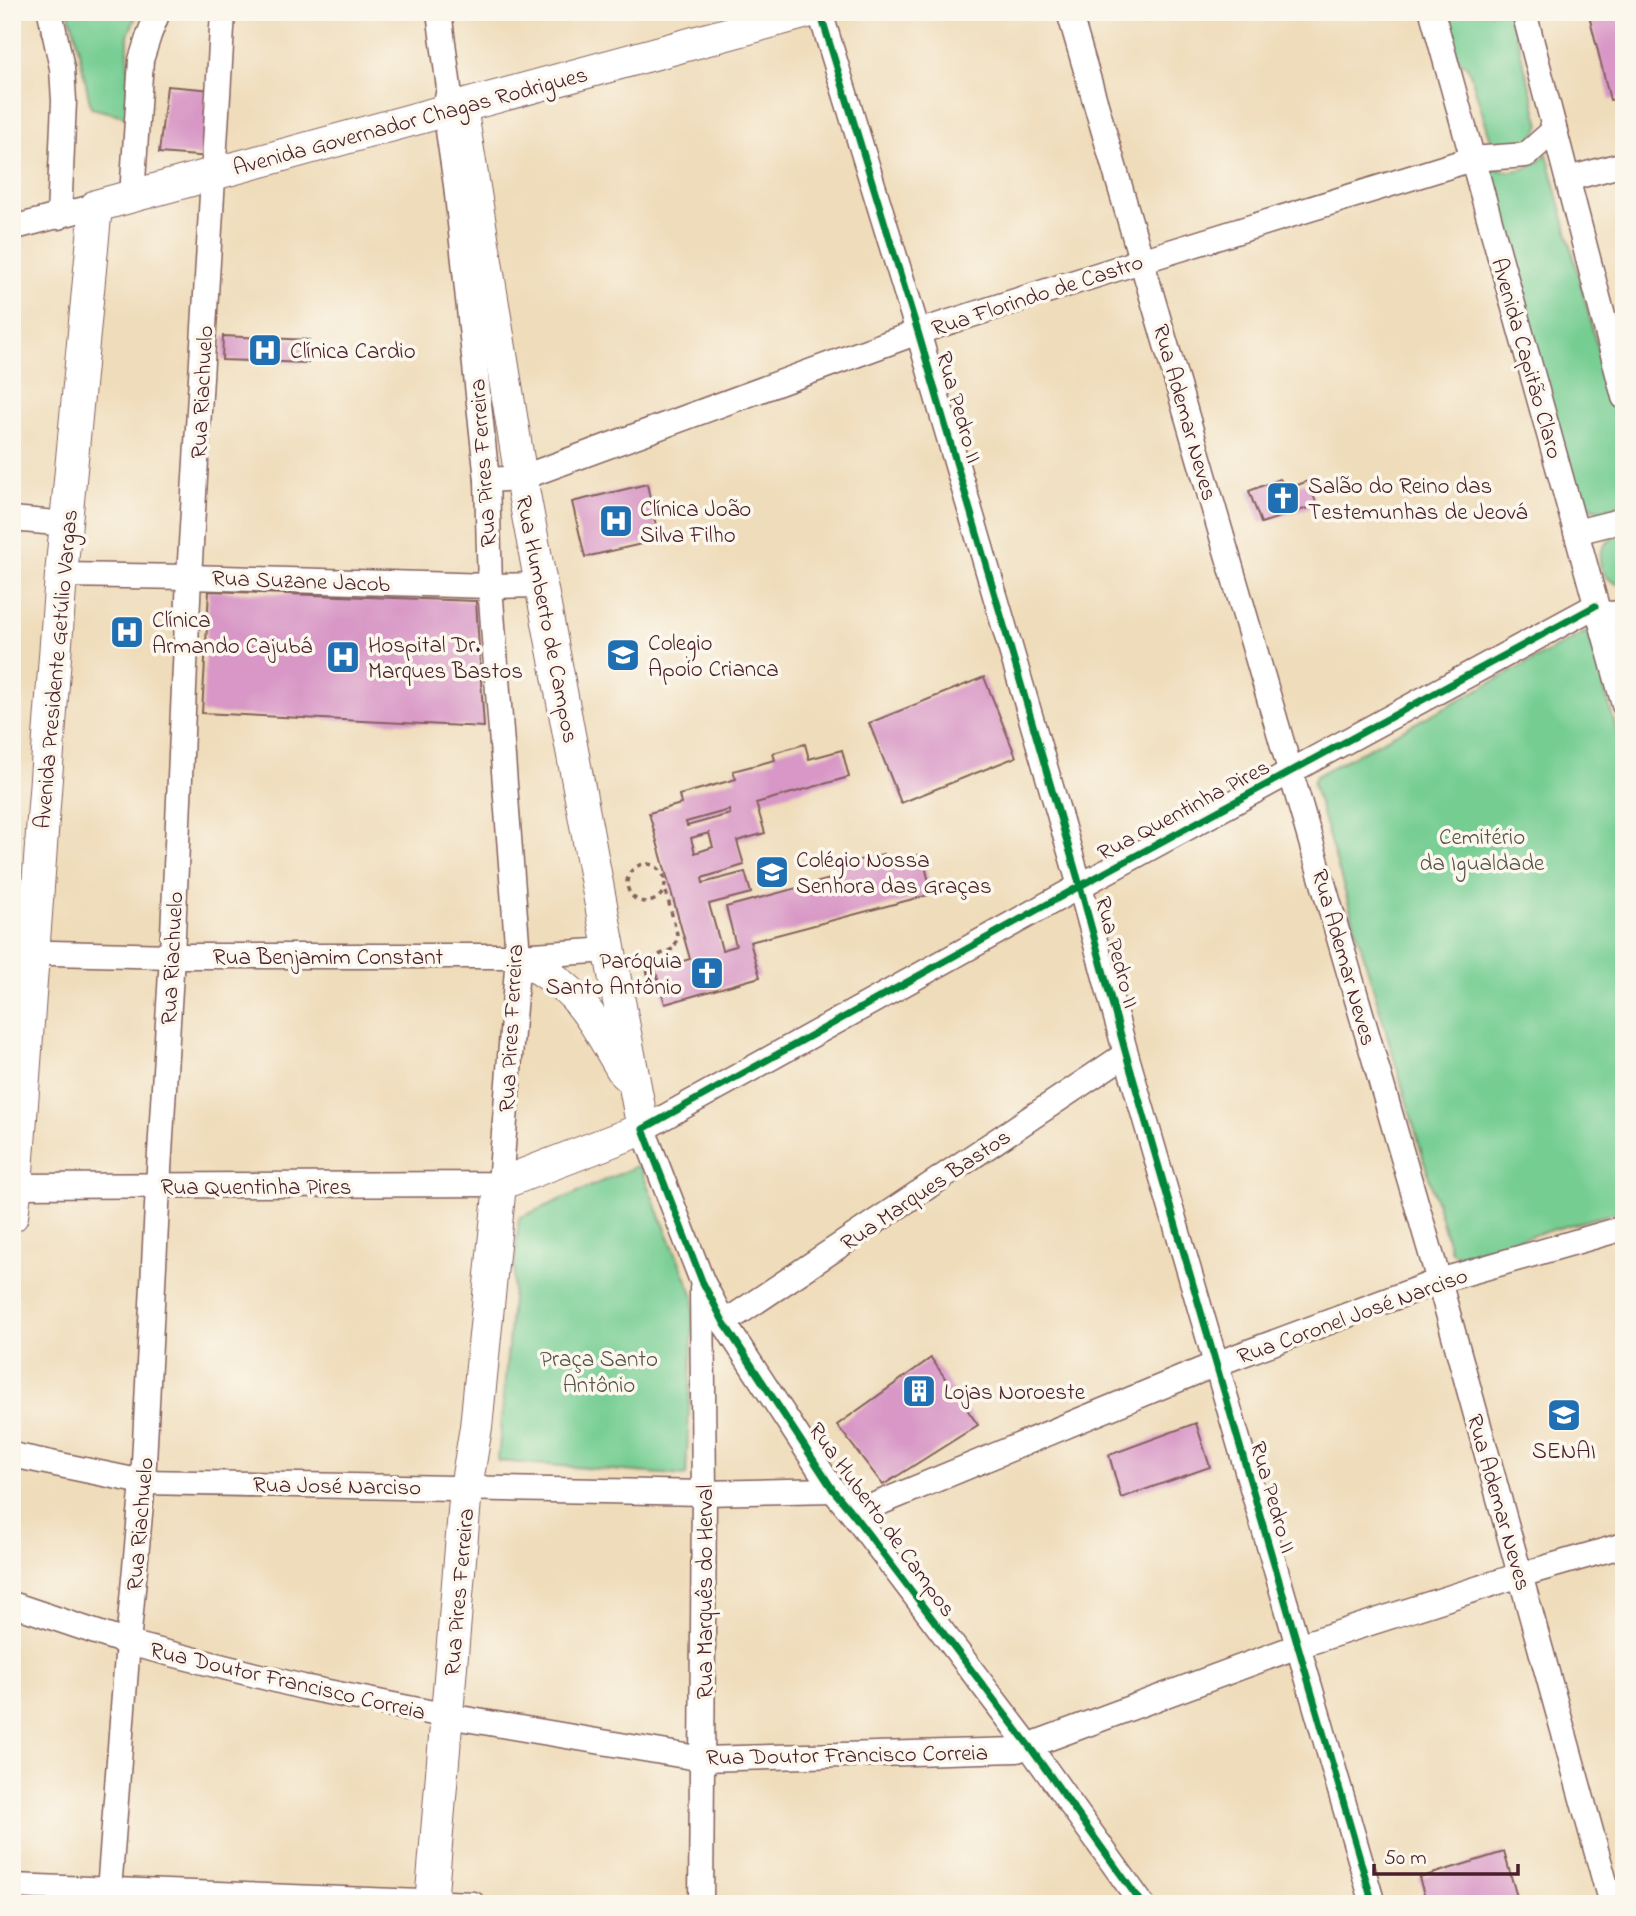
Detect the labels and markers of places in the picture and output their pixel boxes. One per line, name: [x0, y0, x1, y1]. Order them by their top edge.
hospital icon: Clínica Cardio: [246, 331, 284, 369]
place label: Clínica Cardio: [290, 336, 416, 369]
place label: Salão do Reino das Testemunhas de Jeová: [1308, 471, 1528, 530]
church icon: Salão do Reino das Testemunhas de Jeová: [1264, 479, 1302, 517]
place label: Clínica João Silva Filho: [640, 494, 751, 553]
hospital icon: Clínica João Silva Filho: [597, 502, 635, 540]
place label: Clínica Armando Cajubá: [152, 605, 312, 664]
hospital icon: Clínica Armando Cajubá: [108, 613, 146, 651]
place label: Colegio Apoio Crianca: [648, 628, 779, 687]
place label: Hospital Dr. Marques Bastos: [368, 630, 523, 689]
school or university icon: Colegio Apoio Crianca: [604, 636, 642, 674]
hospital icon: Hospital Dr. Marques Bastos: [324, 638, 362, 676]
place label: Colégio Nossa Senhora das Graças: [796, 845, 992, 904]
school or university icon: Colégio Nossa Senhora das Graças: [753, 853, 791, 891]
place label: Paróquia Santo Antônio: [545, 946, 682, 1005]
church icon: Paróquia Santo Antônio: [688, 954, 726, 992]
building icon: Lojas Noroeste: [900, 1372, 938, 1410]
place label: Lojas Noroeste: [944, 1377, 1086, 1410]
school or university icon: SENAI: [1545, 1396, 1583, 1434]
place label: SENAI: [1532, 1436, 1596, 1469]

